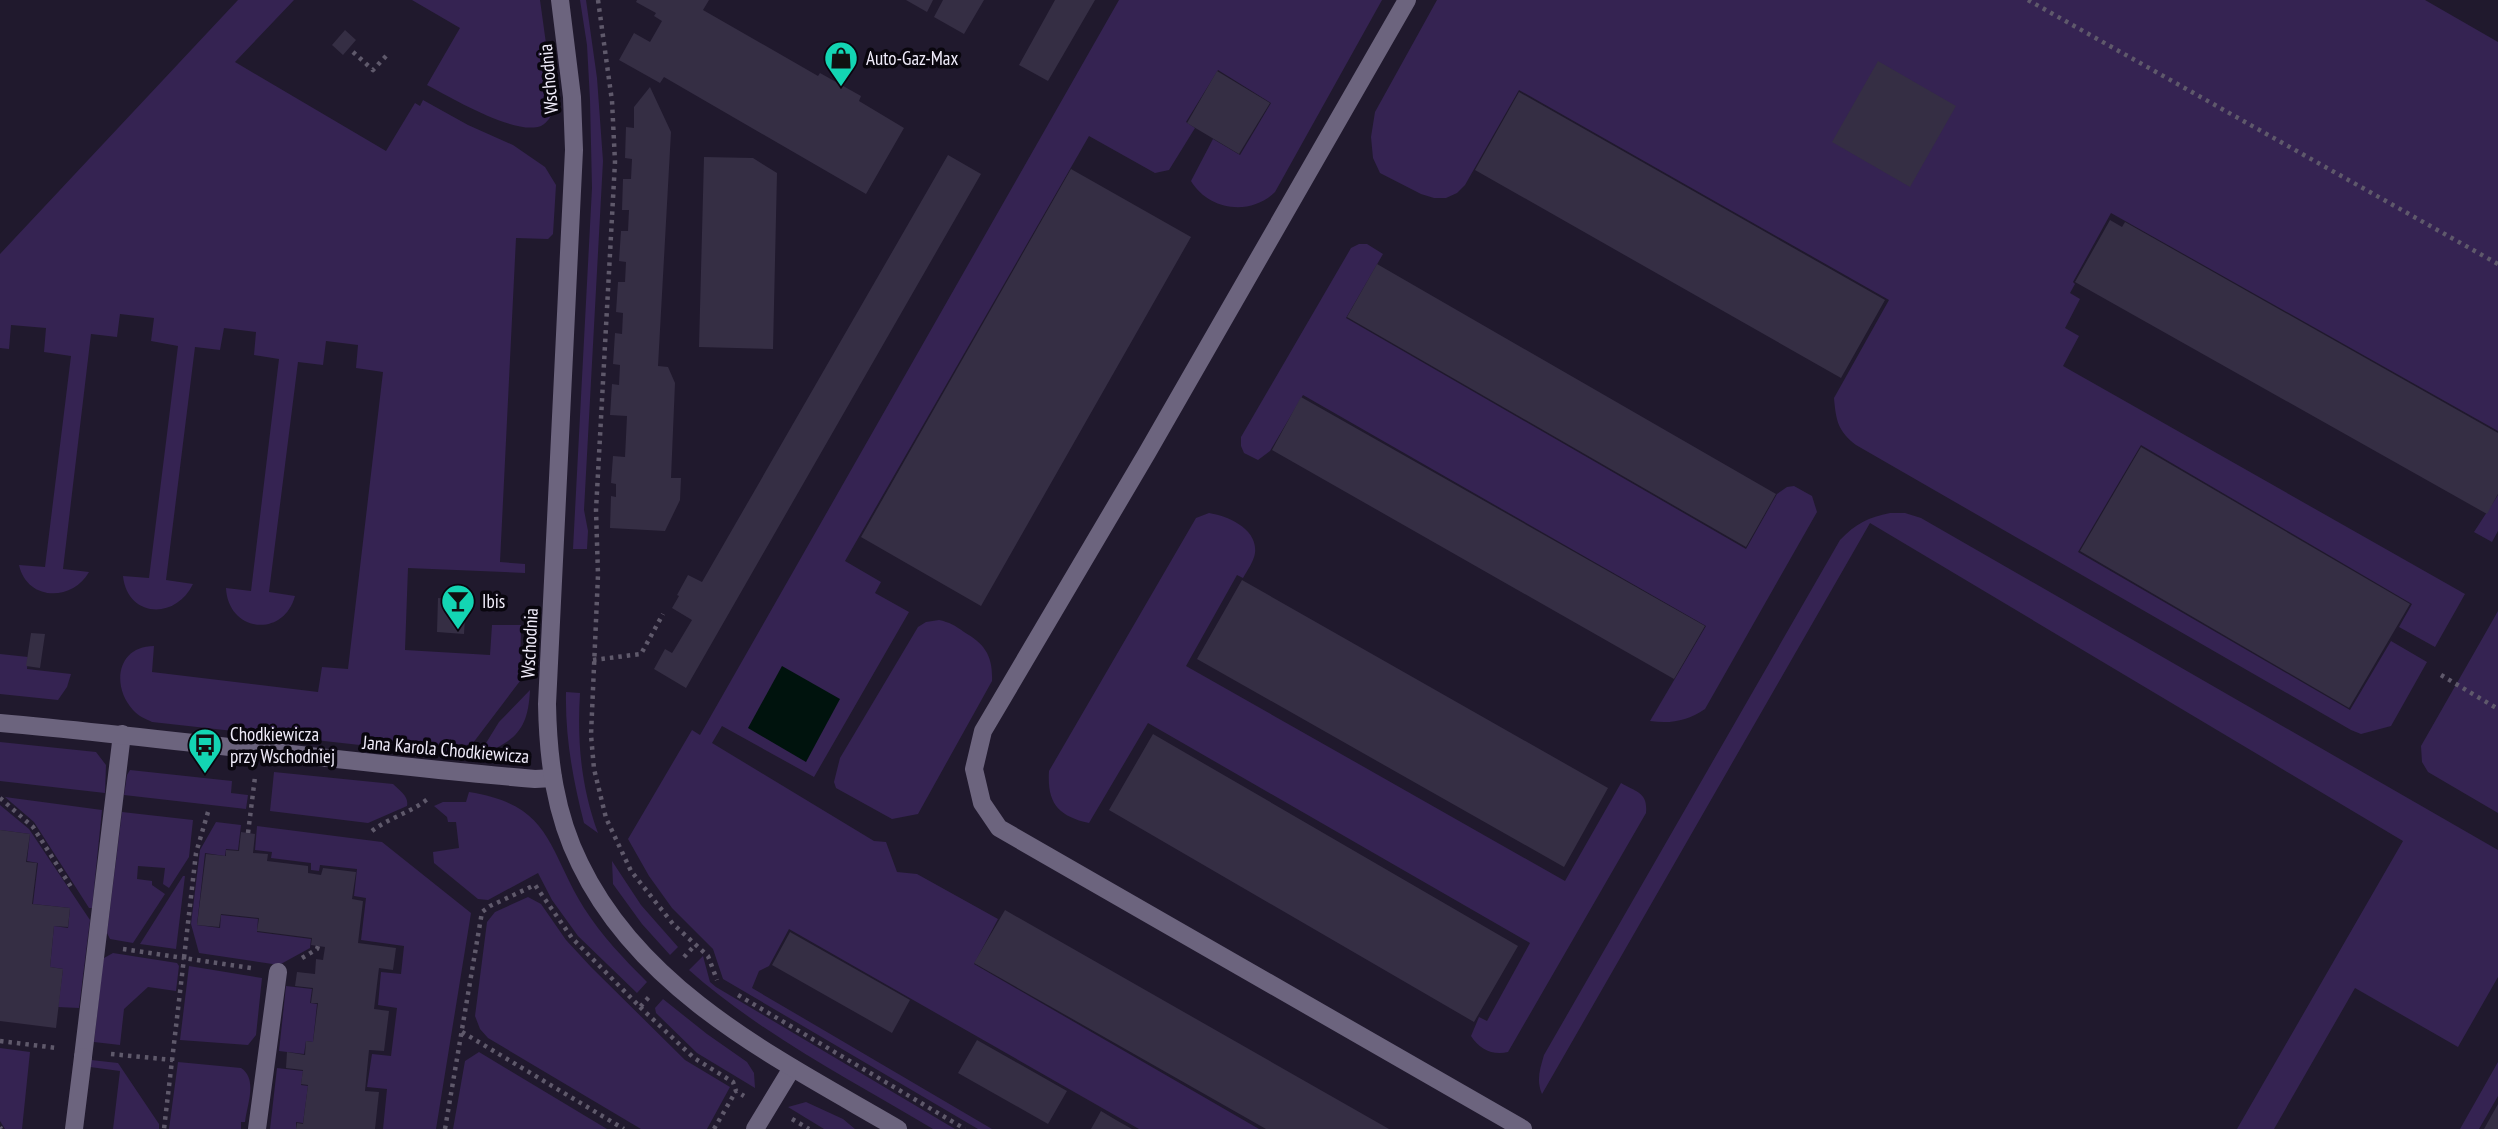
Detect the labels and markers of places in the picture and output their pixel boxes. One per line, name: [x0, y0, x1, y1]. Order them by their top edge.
shop icon: Auto-Gaz-Max: [822, 39, 860, 88]
place label: Auto-Gaz-Max: [866, 46, 958, 70]
bar icon: Ibis: [439, 582, 477, 631]
place label: Ibis: [482, 589, 505, 613]
place label: Chodkiewicza przy Wschodniej: [230, 722, 335, 768]
bus stop icon: Chodkiewicza przy Wschodniej: [186, 726, 224, 775]

